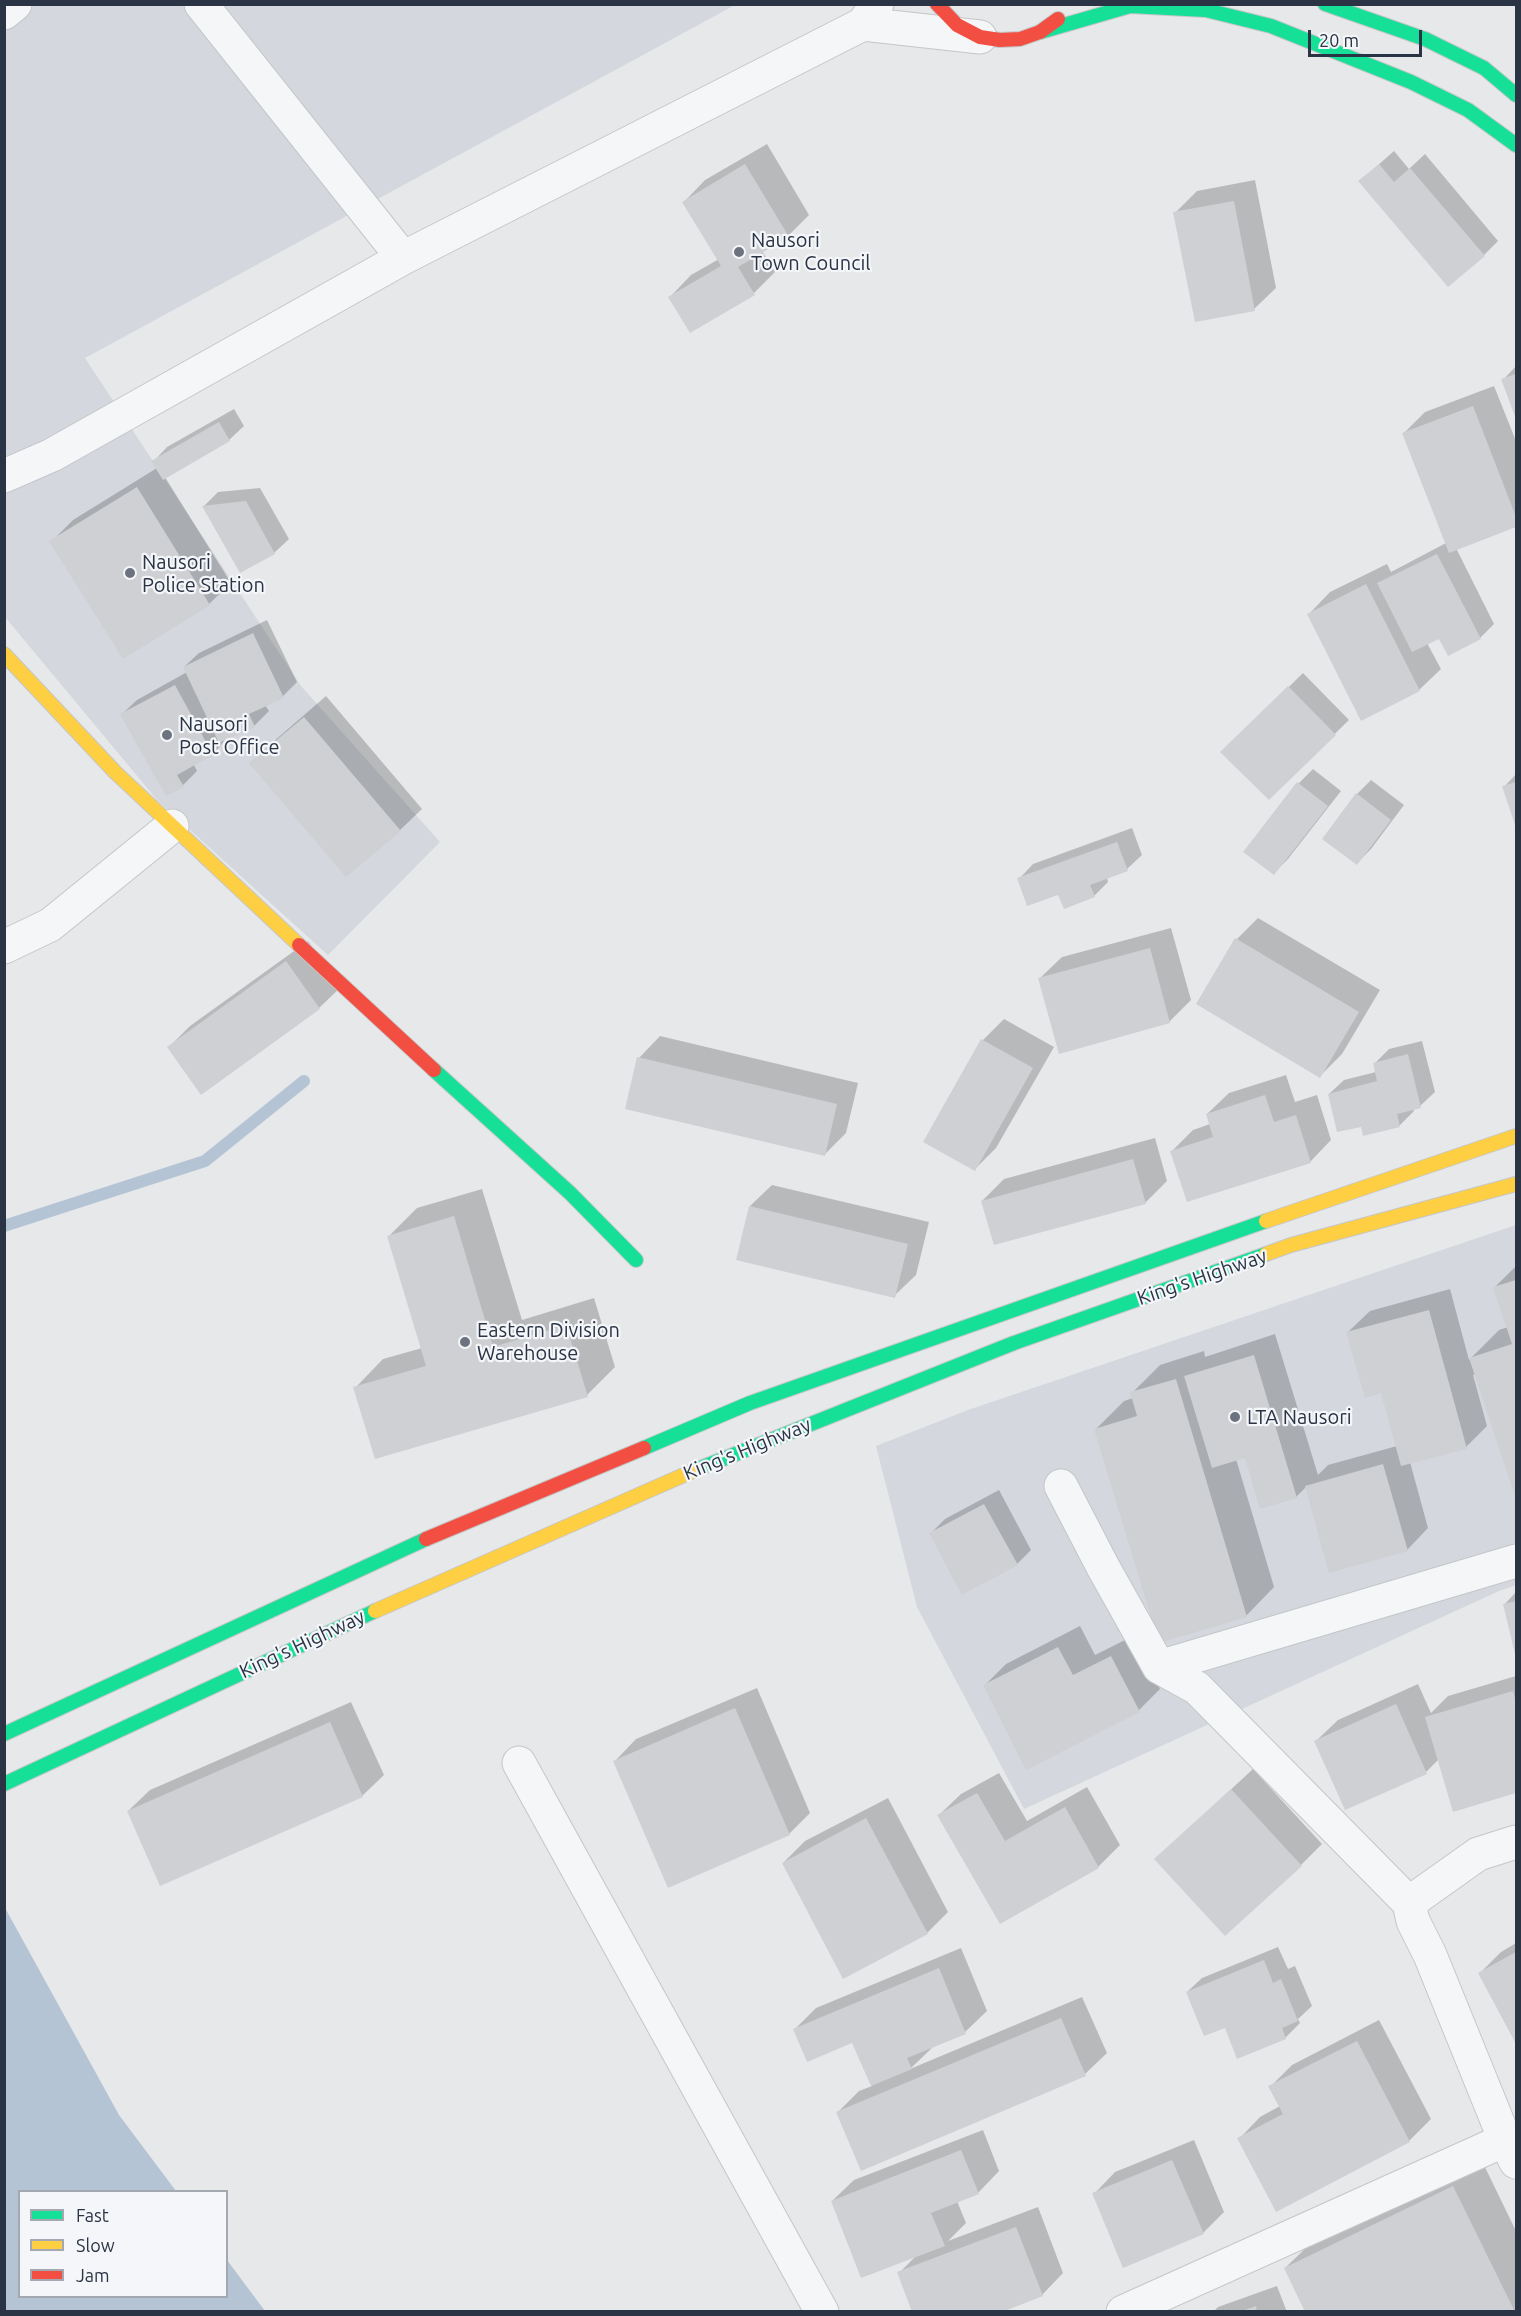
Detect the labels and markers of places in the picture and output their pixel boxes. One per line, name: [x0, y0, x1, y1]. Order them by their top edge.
place label: Nausori Town Council: [751, 228, 871, 275]
marker: Nausori Town Council: [732, 245, 746, 259]
place label: Nausori Police Station: [142, 550, 265, 597]
marker: Nausori Police Station: [123, 566, 137, 580]
place label: Nausori Post Office: [179, 712, 279, 759]
marker: Nausori Post Office: [160, 728, 174, 742]
place label: Eastern Division Warehouse: [477, 1318, 620, 1365]
marker: Eastern Division Warehouse: [458, 1335, 472, 1349]
place label: LTA Nausori: [1247, 1405, 1352, 1429]
marker: LTA Nausori: [1228, 1410, 1242, 1424]

